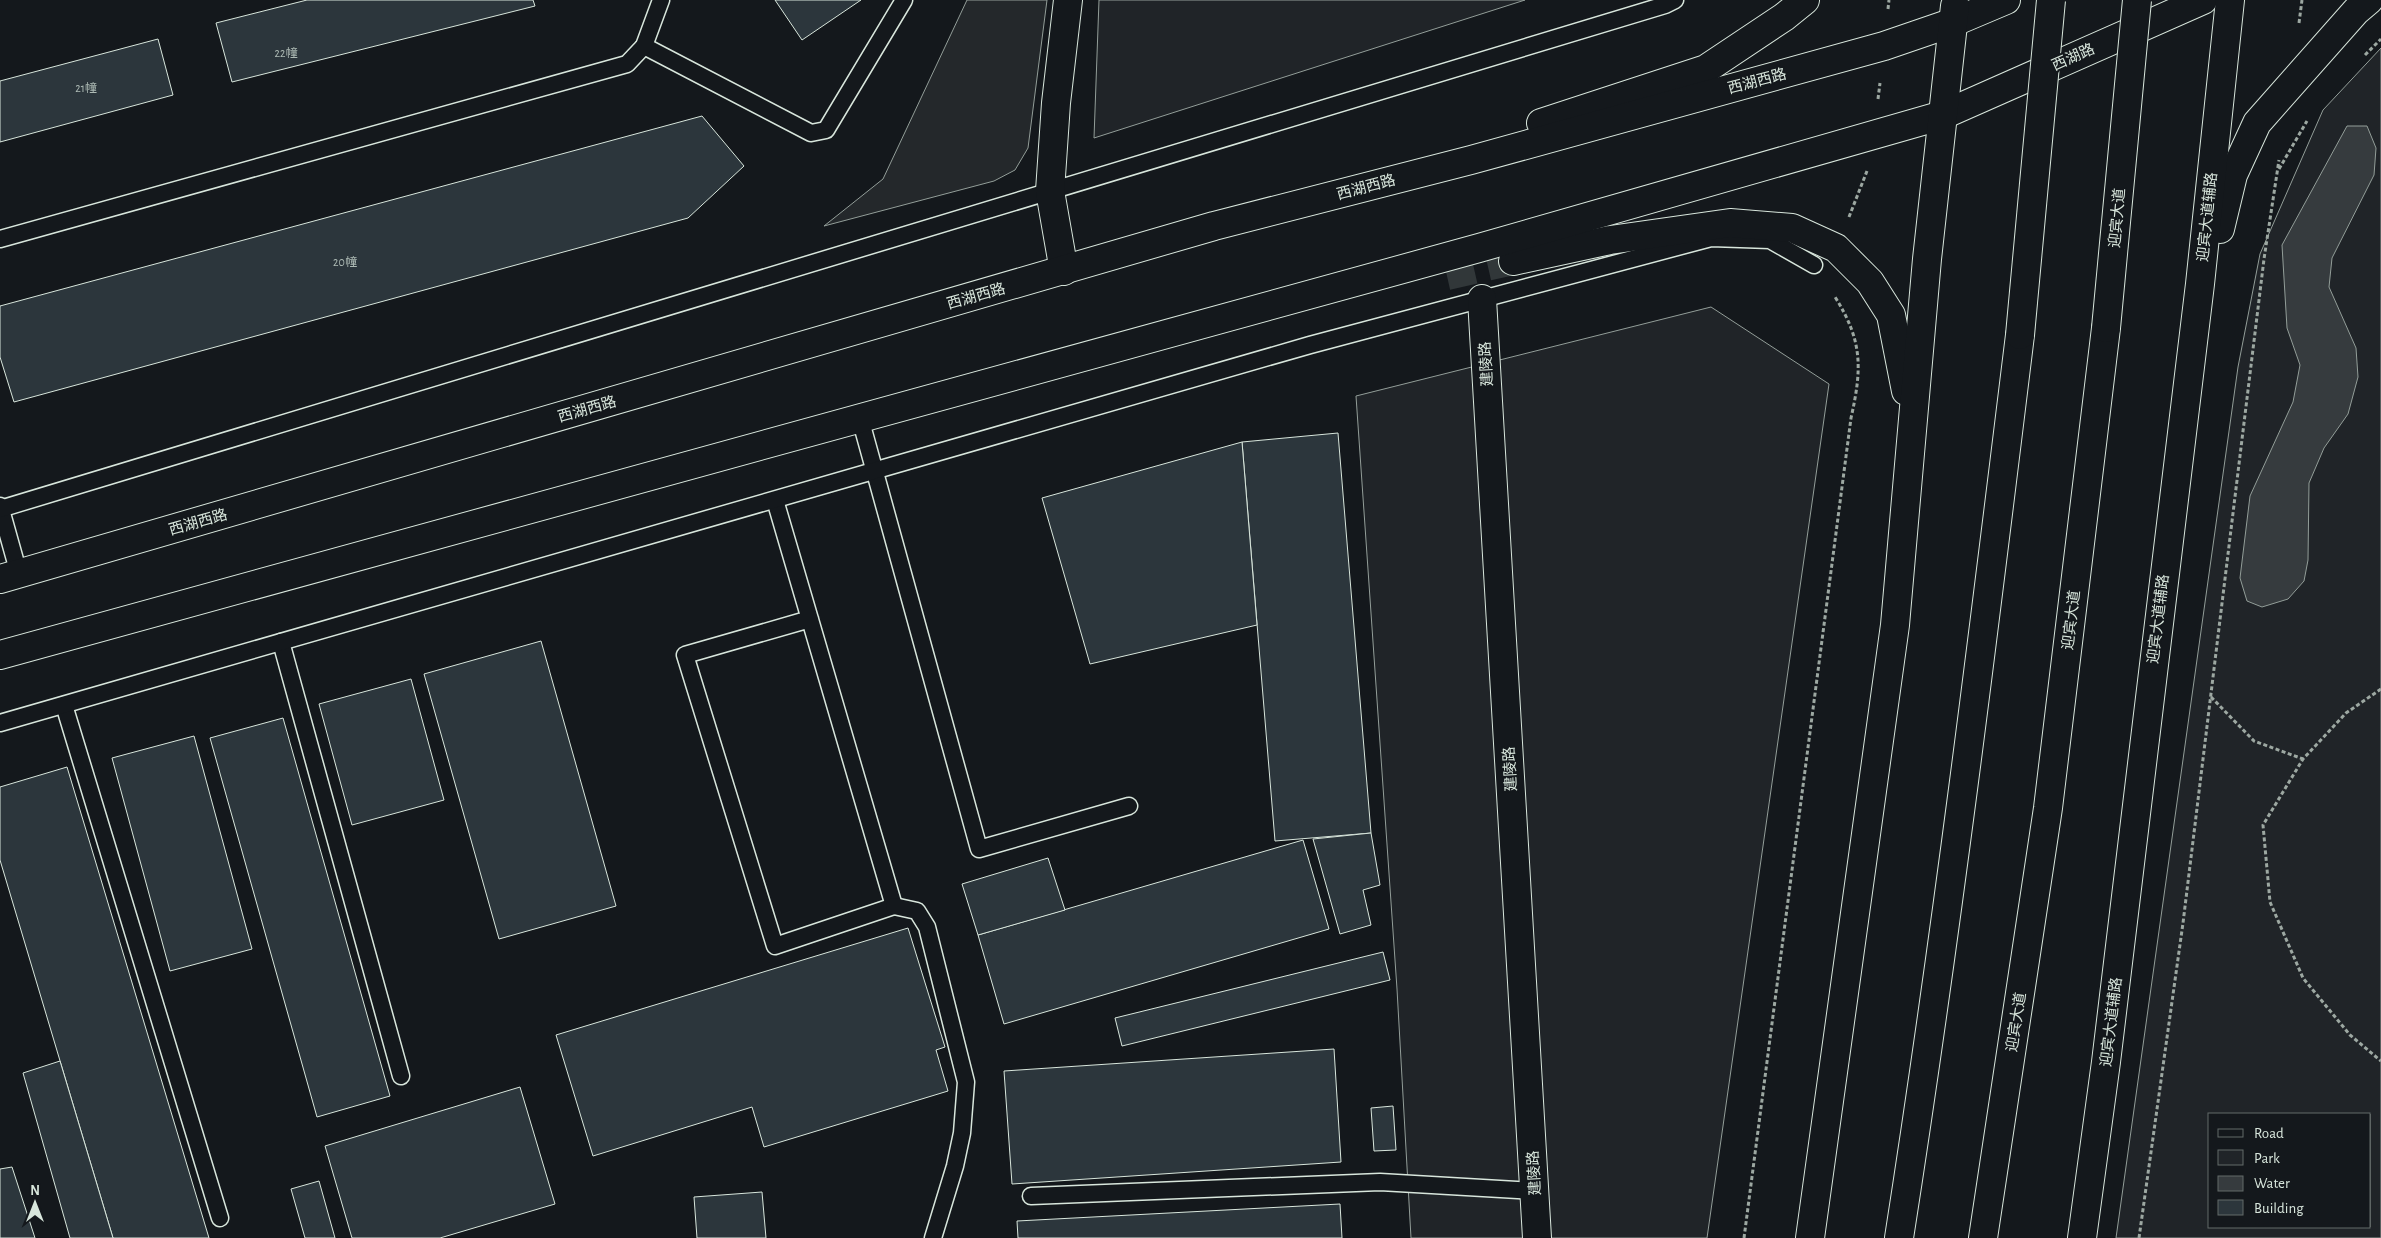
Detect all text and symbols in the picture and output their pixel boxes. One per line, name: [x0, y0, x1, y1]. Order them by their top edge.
street label: 西湖路: [2049, 41, 2097, 73]
house number: 22幢: [275, 46, 297, 59]
street label: 西湖西路: [1726, 66, 1788, 96]
house number: 21幢: [75, 81, 97, 94]
street label: 迎宾大道辅路: [2194, 171, 2220, 263]
street label: 西湖西路: [1335, 172, 1397, 202]
street label: 迎宾大道: [2106, 187, 2128, 249]
house number: 20幢: [333, 255, 357, 268]
street label: 西湖西路: [945, 280, 1007, 312]
street label: 建陵路: [1477, 341, 1495, 387]
street label: 西湖西路: [556, 393, 618, 425]
street label: 西湖西路: [167, 506, 229, 538]
street label: 迎宾大道辅路: [2145, 573, 2171, 665]
street label: 迎宾大道: [2059, 589, 2083, 651]
street label: 建陵路: [1501, 746, 1519, 792]
street label: 迎宾大道辅路: [2098, 976, 2124, 1068]
street label: 迎宾大道: [2003, 991, 2029, 1053]
legend: [2208, 1113, 2371, 1228]
text: Road: [2254, 1126, 2284, 1141]
street label: 建陵路: [1525, 1150, 1543, 1196]
text: Park: [2254, 1151, 2280, 1166]
text: Water: [2254, 1176, 2290, 1191]
north arrow: [10, 1178, 60, 1228]
text: N: [30, 1184, 40, 1198]
text: Building: [2254, 1201, 2304, 1216]

